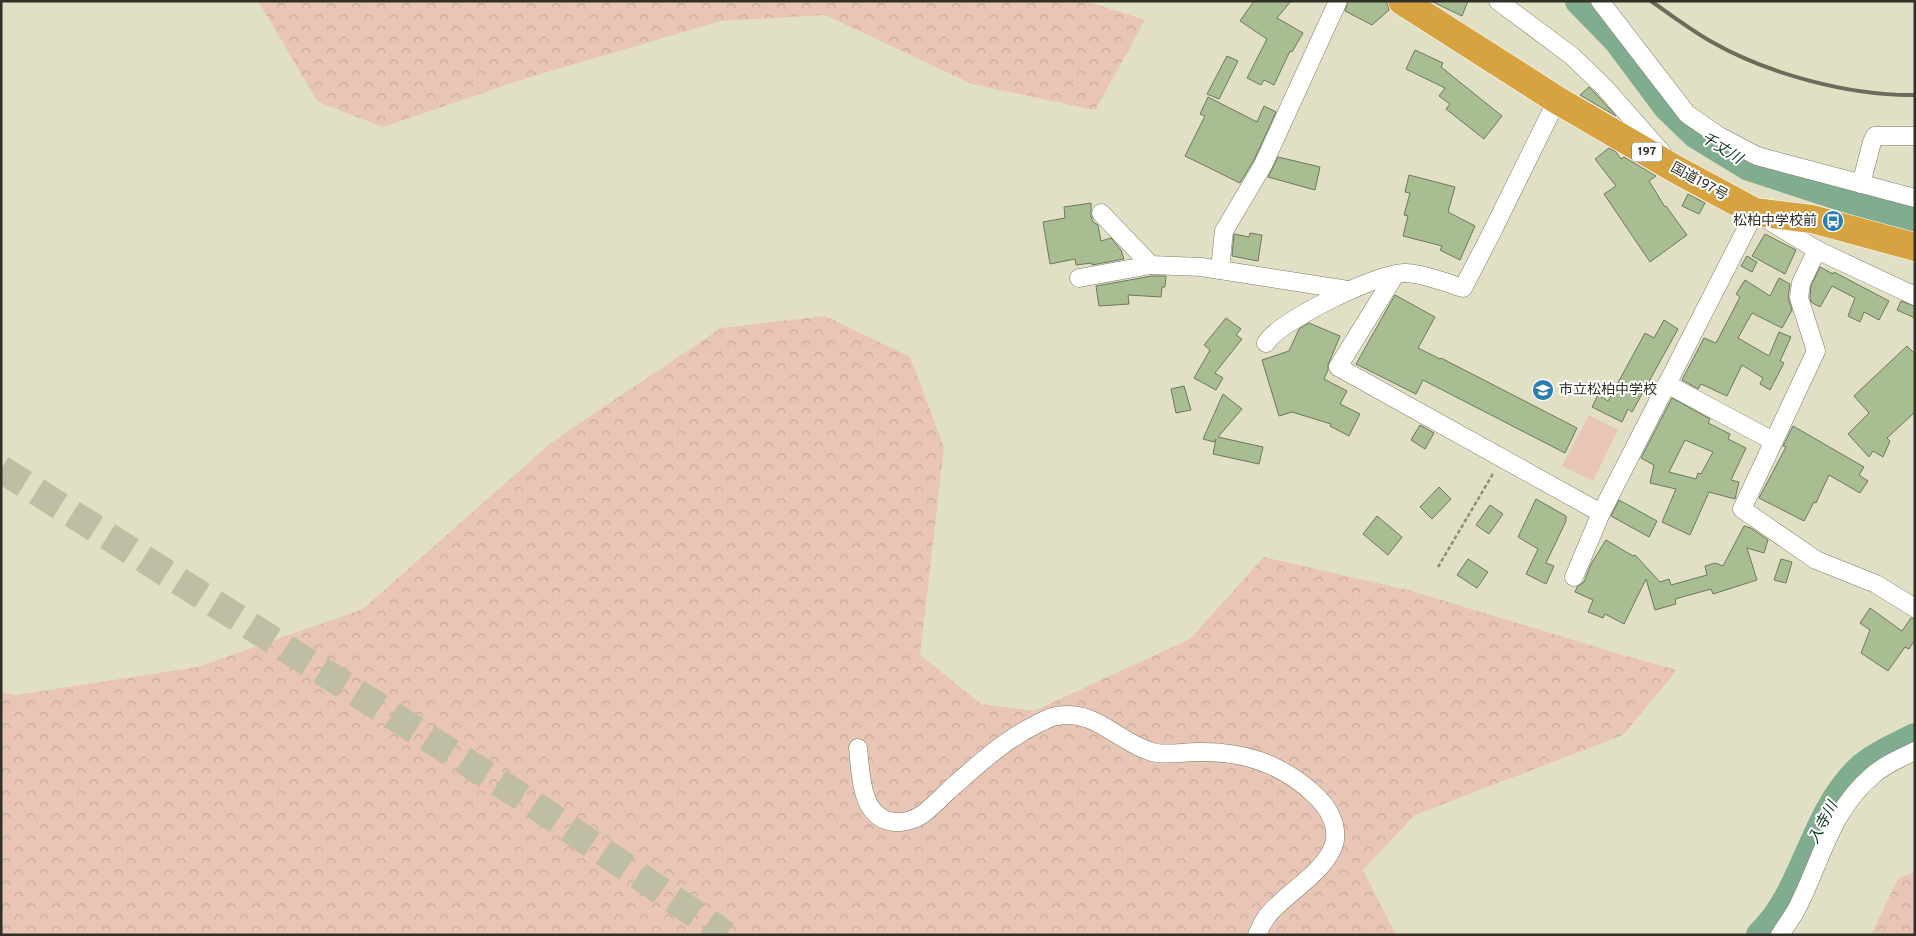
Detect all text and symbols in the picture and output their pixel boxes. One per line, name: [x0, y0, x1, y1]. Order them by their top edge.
water label: 千丈川: [1697, 129, 1747, 170]
road number: 197: [1632, 142, 1662, 162]
street label: 国道197号: [1668, 159, 1730, 205]
bus stop icon: 松柏中学校前: [1821, 209, 1845, 233]
place label: 松柏中学校前: [1733, 212, 1817, 230]
school or university icon: 市立松柏中学校: [1531, 378, 1555, 402]
place label: 市立松柏中学校: [1559, 382, 1657, 399]
water label: 入寺川: [1805, 797, 1844, 847]

